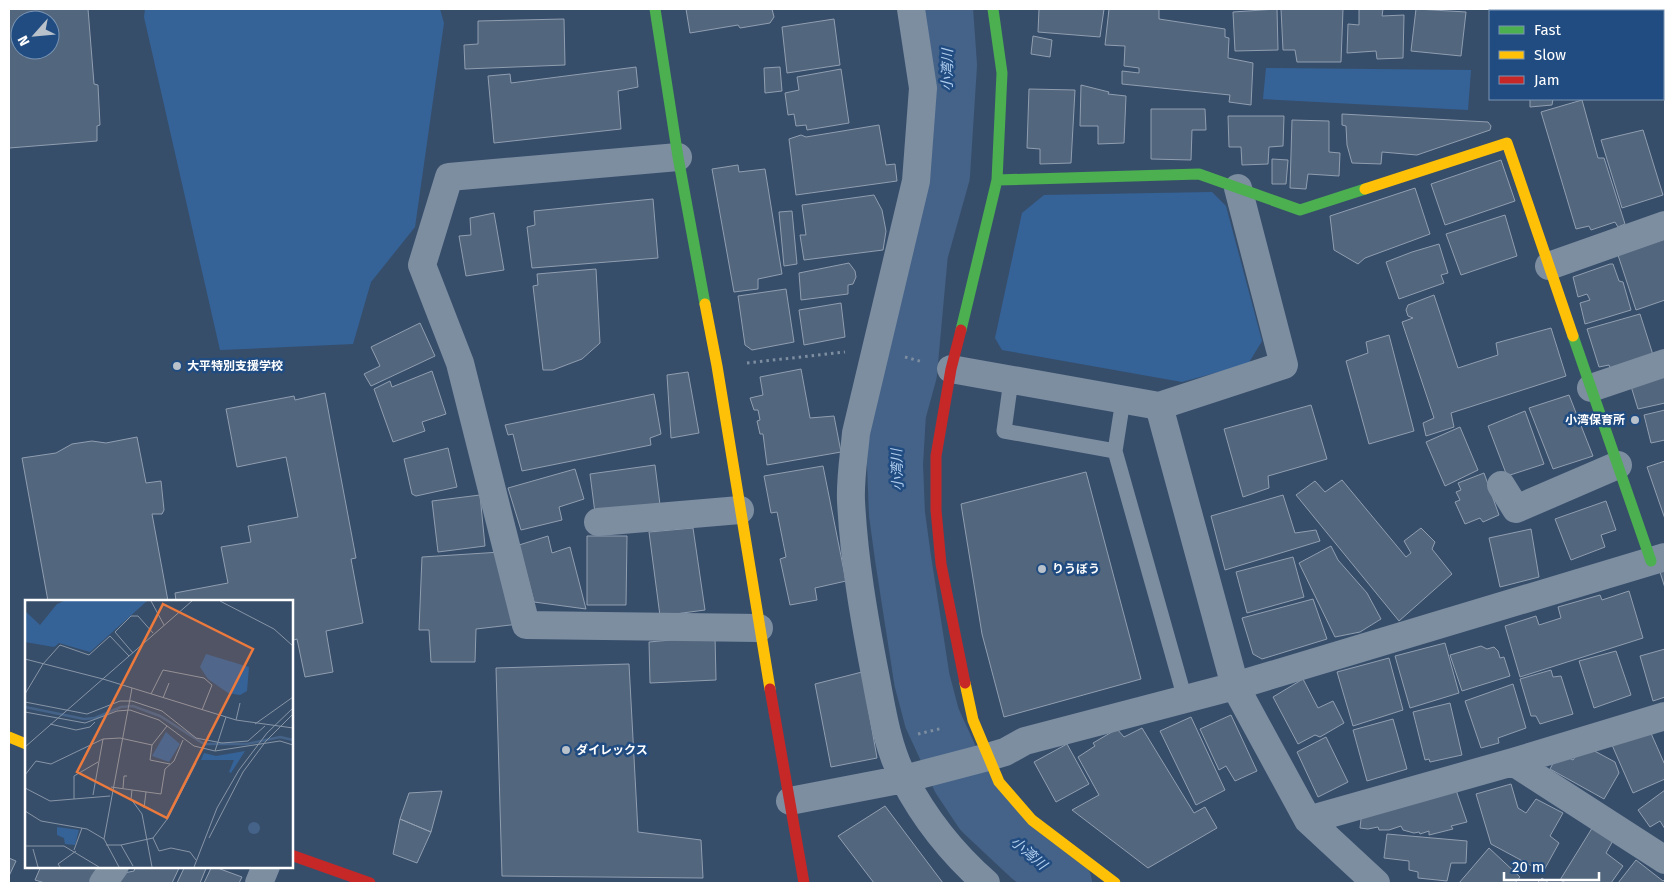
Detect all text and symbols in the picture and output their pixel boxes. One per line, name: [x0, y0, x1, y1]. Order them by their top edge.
north arrow: [10, 10, 60, 60]
legend: [1489, 10, 1664, 100]
text: Fast: [1534, 21, 1561, 39]
text: N: [14, 33, 34, 49]
text: Slow: [1534, 46, 1566, 64]
water label: 小湾川: [939, 47, 956, 91]
text: Jam: [1534, 71, 1560, 89]
place label: 大平特別支援学校: [187, 359, 283, 373]
marker: 大平特別支援学校: [171, 360, 183, 372]
place label: 小湾保育所: [1565, 413, 1625, 427]
marker: 小湾保育所: [1629, 414, 1641, 426]
water label: 小湾川: [888, 447, 907, 491]
place label: りうぼう: [1052, 562, 1100, 576]
marker: りうぼう: [1036, 563, 1048, 575]
inset map: [25, 600, 292, 867]
place label: ダイレックス: [576, 743, 648, 757]
marker: ダイレックス: [560, 744, 572, 756]
water label: 小湾川: [1007, 833, 1052, 875]
scale bar: [1504, 850, 1599, 882]
text: 20 m: [1512, 858, 1545, 876]

